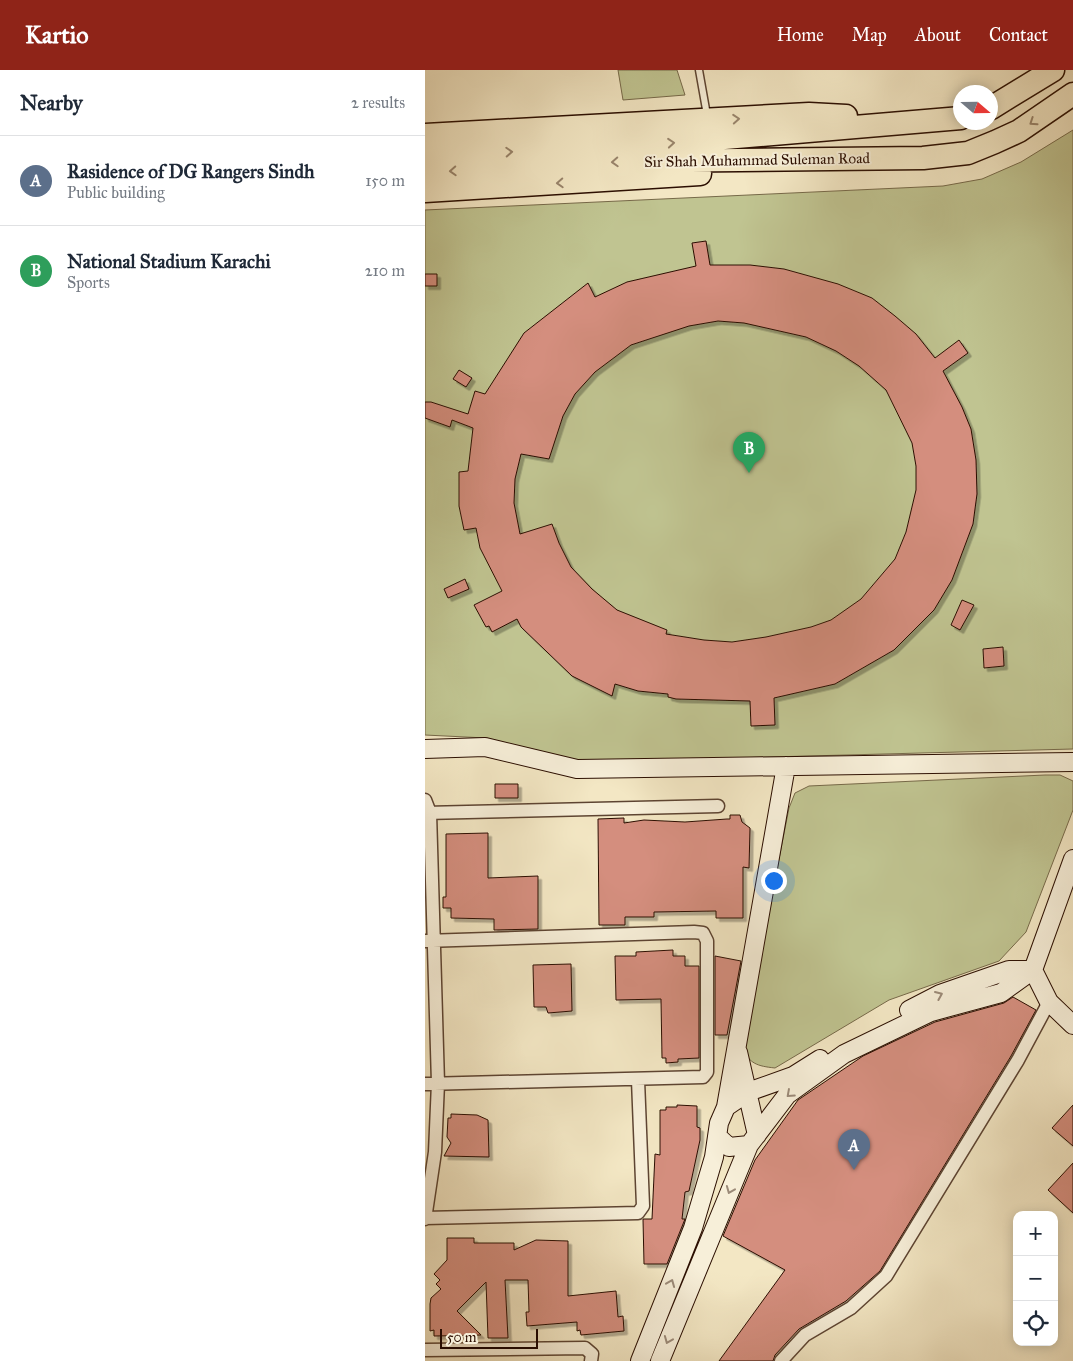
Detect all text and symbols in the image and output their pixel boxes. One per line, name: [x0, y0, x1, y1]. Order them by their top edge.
text: Kartio: [25, 20, 88, 50]
text: Home: [777, 24, 824, 46]
text: Map: [852, 24, 887, 46]
text: About: [915, 24, 961, 46]
text: Contact: [989, 24, 1048, 46]
north arrow: [953, 85, 998, 130]
text: Nearby: [20, 90, 83, 116]
text: 2 results: [351, 93, 405, 112]
one-way arrow: [732, 114, 740, 125]
one-way arrow: [1029, 115, 1038, 125]
one-way arrow: [667, 137, 675, 148]
one-way arrow: [505, 146, 513, 157]
street label: Sir Shah Muhammad Suleman Road: [644, 149, 871, 171]
one-way arrow: [611, 157, 619, 168]
text: Rasidence of DG Rangers Sindh: [67, 160, 314, 183]
one-way arrow: [449, 165, 457, 176]
text: A: [31, 171, 41, 190]
text: 150 m: [365, 171, 405, 190]
one-way arrow: [556, 178, 564, 189]
text: Public building: [67, 183, 165, 202]
text: National Stadium Karachi: [67, 250, 271, 273]
text: B: [31, 261, 41, 280]
text: 210 m: [365, 261, 405, 280]
text: Sports: [67, 273, 110, 292]
pin: B: [733, 432, 765, 473]
your location: [761, 868, 787, 894]
one-way arrow: [934, 991, 943, 1002]
one-way arrow: [786, 1089, 795, 1098]
pin: A: [838, 1129, 870, 1170]
one-way arrow: [726, 1185, 736, 1194]
map controls: [1013, 1211, 1058, 1346]
button: +: [1013, 1211, 1058, 1256]
button: −: [1013, 1256, 1058, 1301]
one-way arrow: [665, 1279, 675, 1288]
button: locate: [1013, 1301, 1058, 1346]
scale bar: [440, 1326, 537, 1349]
text: 50 m: [447, 1329, 476, 1346]
one-way arrow: [664, 1335, 675, 1344]

